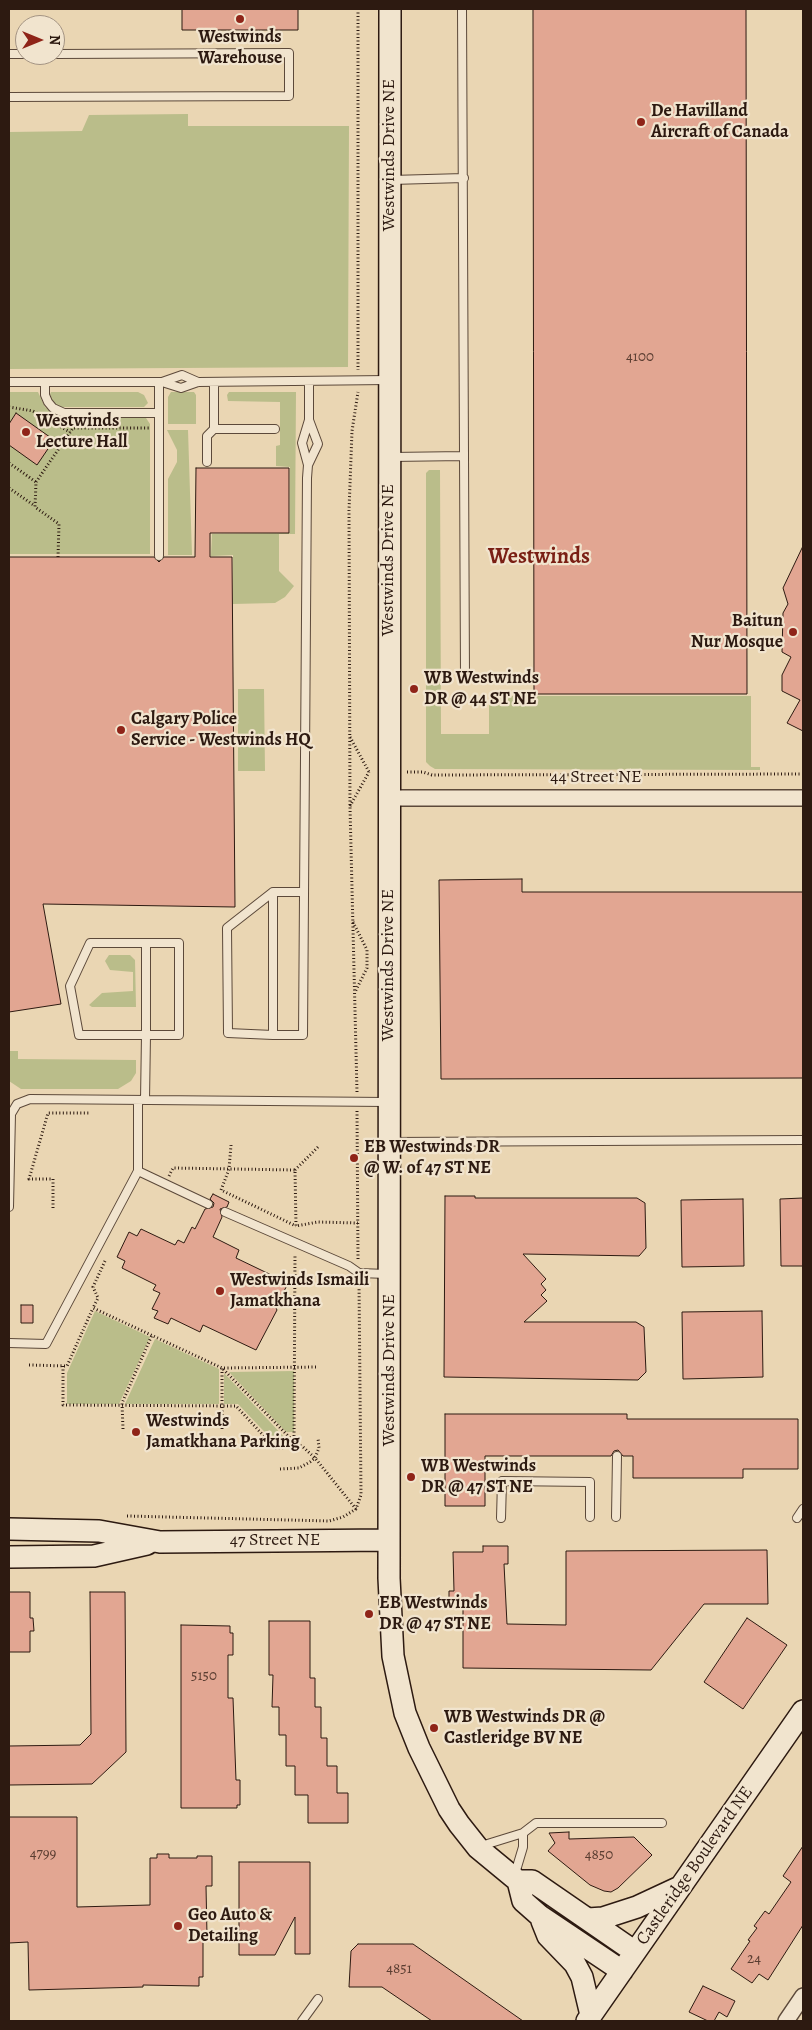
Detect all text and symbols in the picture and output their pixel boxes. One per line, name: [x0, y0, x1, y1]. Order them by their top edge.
marker: Westwinds Warehouse: [234, 13, 246, 25]
north arrow: [15, 15, 65, 65]
place label: Westwinds Warehouse: [198, 27, 282, 70]
text: N: [45, 35, 64, 45]
street label: Westwinds Drive NE: [379, 79, 401, 231]
place label: De Havilland Aircraft of Canada: [651, 101, 789, 144]
marker: De Havilland Aircraft of Canada: [635, 116, 647, 128]
house number: 4100: [626, 348, 654, 366]
place label: Westwinds Lecture Hall: [36, 411, 127, 454]
marker: Westwinds Lecture Hall: [20, 426, 32, 438]
street label: Westwinds Drive NE: [378, 484, 400, 636]
district label: Westwinds: [488, 545, 590, 571]
place label: Baitun Nur Mosque: [691, 611, 783, 654]
marker: Baitun Nur Mosque: [787, 626, 799, 638]
place label: WB Westwinds DR @ 44 ST NE: [424, 668, 539, 711]
marker: WB Westwinds DR @ 44 ST NE: [408, 683, 420, 695]
place label: Calgary Police Service - Westwinds HQ: [131, 709, 311, 752]
marker: Calgary Police Service - Westwinds HQ: [115, 724, 127, 736]
street label: 44 Street NE: [550, 767, 642, 789]
street label: Westwinds Drive NE: [378, 889, 400, 1041]
place label: EB Westwinds DR @ W. of 47 ST NE: [364, 1137, 500, 1180]
marker: EB Westwinds DR @ W. of 47 ST NE: [348, 1152, 360, 1164]
place label: Westwinds Ismaili Jamatkhana: [230, 1270, 369, 1312]
marker: Westwinds Ismaili Jamatkhana: [214, 1285, 226, 1297]
street label: Westwinds Drive NE: [379, 1294, 401, 1446]
place label: Westwinds Jamatkhana Parking: [146, 1411, 300, 1454]
marker: Westwinds Jamatkhana Parking: [130, 1426, 142, 1438]
place label: WB Westwinds DR @ 47 ST NE: [421, 1456, 536, 1498]
marker: WB Westwinds DR @ 47 ST NE: [405, 1471, 417, 1483]
street label: 47 Street NE: [230, 1530, 320, 1552]
place label: EB Westwinds DR @ 47 ST NE: [379, 1593, 491, 1636]
marker: EB Westwinds DR @ 47 ST NE: [363, 1608, 375, 1620]
house number: 5150: [191, 1667, 217, 1685]
place label: WB Westwinds DR @ Castleridge BV NE: [444, 1707, 605, 1750]
marker: WB Westwinds DR @ Castleridge BV NE: [428, 1722, 440, 1734]
street label: Castleridge Boulevard NE: [632, 1782, 758, 1950]
house number: 4799: [30, 1845, 56, 1863]
house number: 4850: [585, 1846, 613, 1864]
place label: Geo Auto & Detailing: [188, 1905, 272, 1948]
marker: Geo Auto & Detailing: [172, 1920, 184, 1932]
house number: 24: [747, 1950, 761, 1968]
house number: 4851: [386, 1960, 412, 1978]

